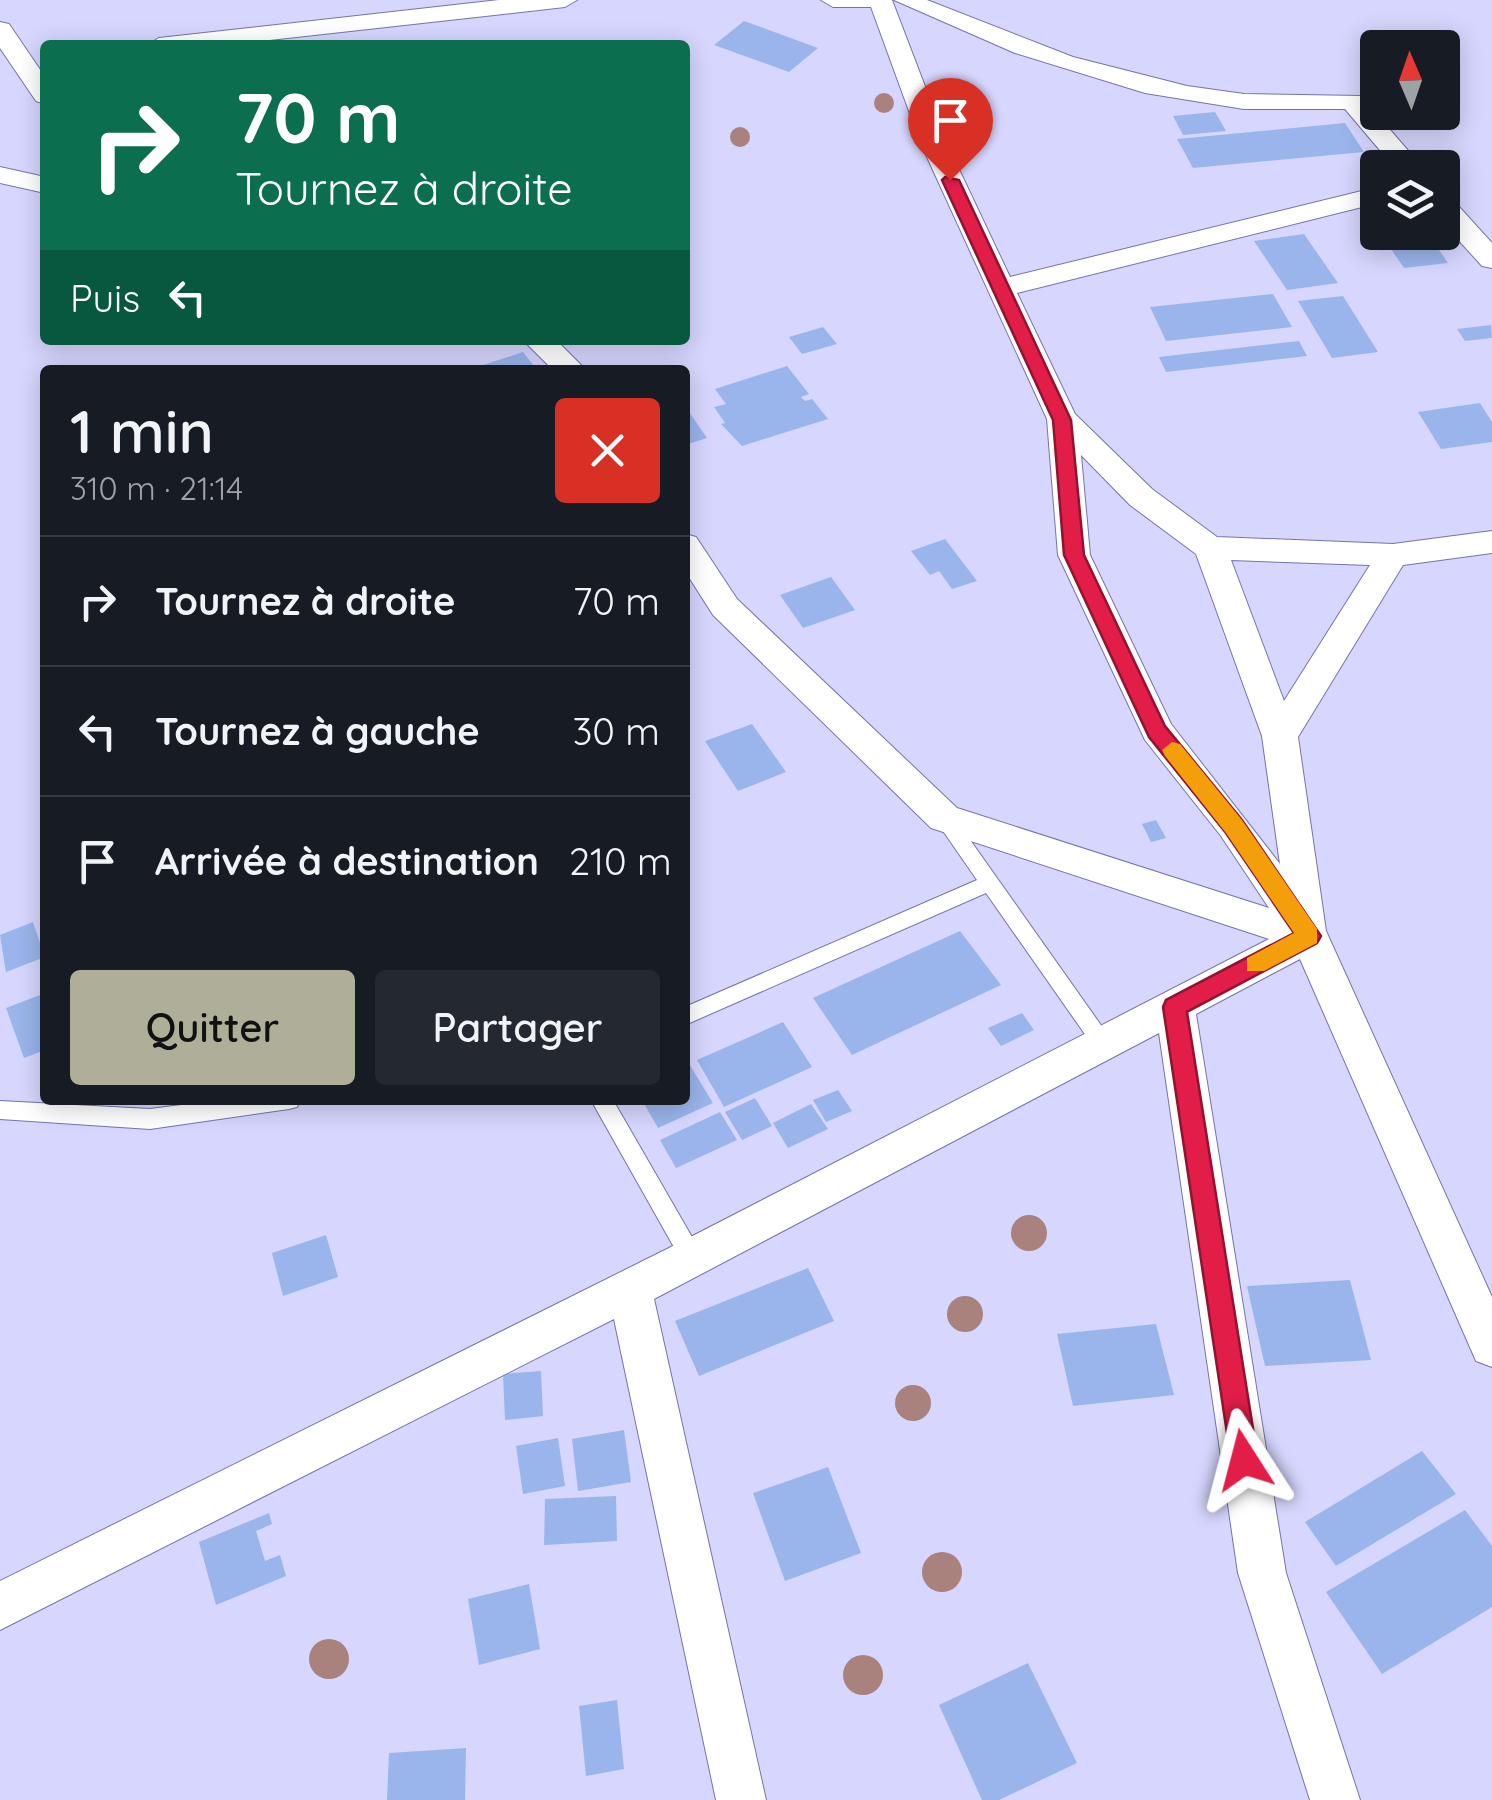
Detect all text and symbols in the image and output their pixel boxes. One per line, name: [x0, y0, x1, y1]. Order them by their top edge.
north arrow: [1360, 30, 1460, 130]
map controls: [1360, 30, 1460, 250]
text: 70 m: [235, 73, 401, 161]
pin: [908, 78, 993, 181]
icon: right: [70, 80, 200, 210]
icon: arrive: [923, 93, 978, 148]
button: layers: [1360, 150, 1460, 250]
text: Tournez à droite: [235, 160, 573, 216]
icon: left: [160, 270, 215, 325]
text: Puis: [70, 274, 140, 322]
text: 1 min: [70, 393, 214, 468]
button: close: [555, 398, 660, 503]
text: 310 m · 21:14: [70, 468, 243, 508]
icon: right: [70, 574, 125, 629]
text: Tournez à droite: [155, 577, 455, 625]
text: 70 m: [573, 577, 660, 625]
icon: left: [70, 704, 125, 759]
text: Tournez à gauche: [155, 707, 480, 755]
text: 30 m: [572, 707, 660, 755]
icon: arrive: [70, 834, 125, 889]
text: Arrivée à destination: [155, 837, 539, 885]
text: 210 m: [569, 837, 672, 885]
button: Quitter: [70, 970, 355, 1085]
button: Partager: [375, 970, 660, 1085]
position arrow: [1192, 1408, 1296, 1512]

